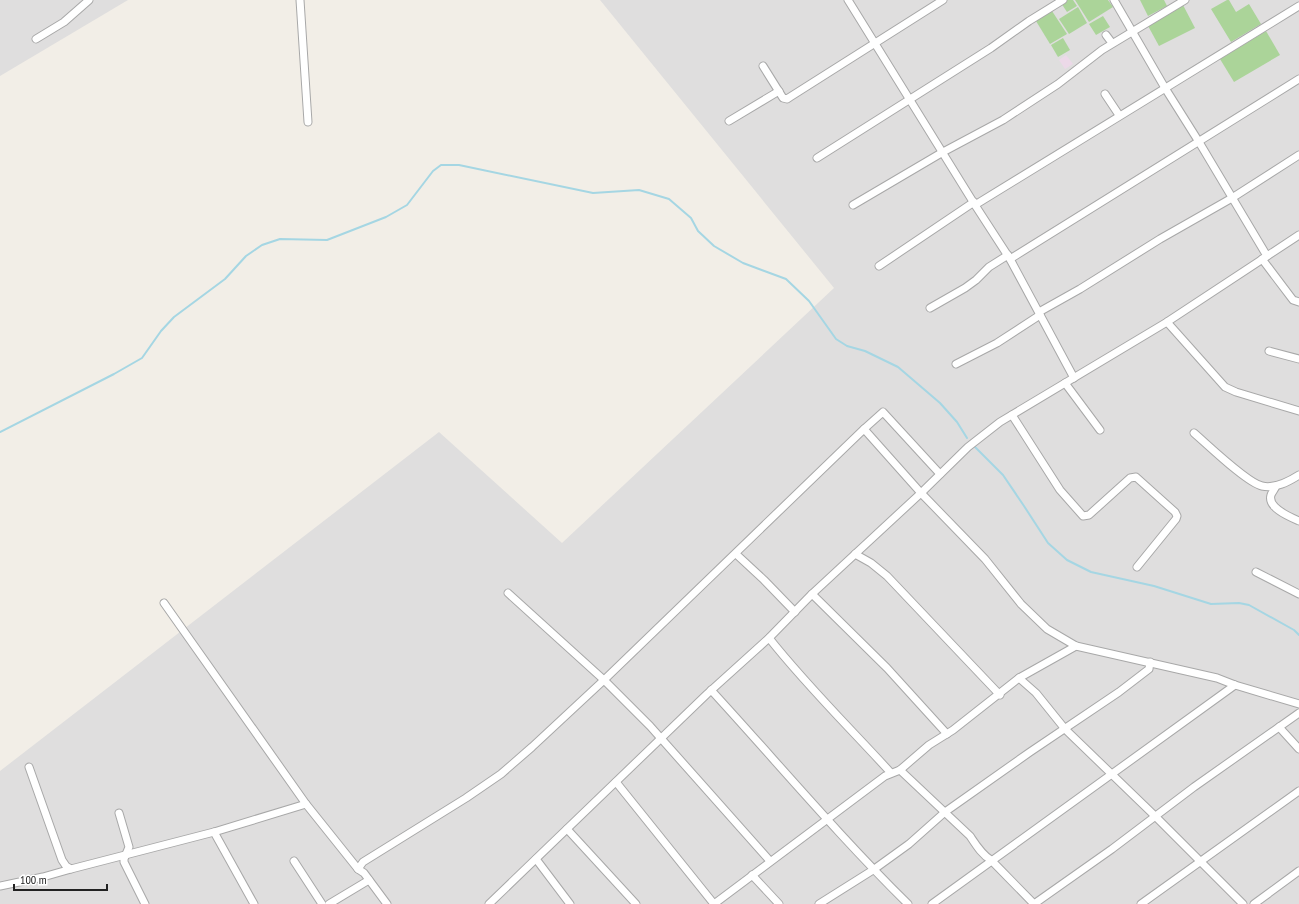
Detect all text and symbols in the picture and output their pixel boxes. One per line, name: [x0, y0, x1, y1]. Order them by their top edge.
scale bar: [14, 866, 107, 892]
text: 100 m: [20, 872, 47, 887]

